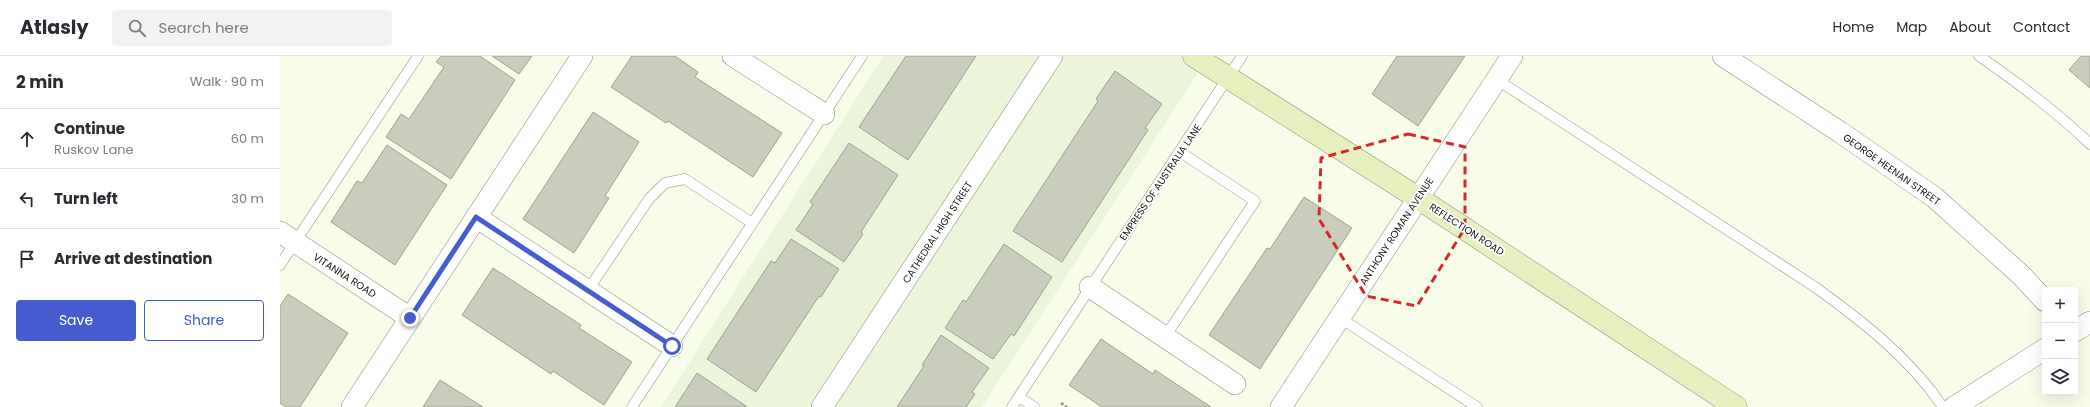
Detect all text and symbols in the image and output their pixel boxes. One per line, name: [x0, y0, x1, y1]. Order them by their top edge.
search box: [112, 10, 392, 46]
text: Atlasly: [20, 14, 88, 41]
icon: search: [126, 17, 148, 39]
text: Search here: [158, 17, 249, 38]
text: Home: [1832, 17, 1874, 37]
text: Map: [1896, 17, 1927, 37]
text: About: [1949, 17, 1991, 37]
text: Contact: [2013, 17, 2070, 37]
text: 2 min: [16, 70, 64, 94]
text: Walk · 90 m: [190, 72, 264, 91]
text: Continue: [54, 118, 125, 139]
street label: EMPRESS OF AUSTRALIA LANE: [1116, 121, 1205, 244]
icon: ahead: [16, 128, 38, 150]
text: 60 m: [231, 129, 264, 148]
street label: GEORGE HEENAN STREET: [1840, 130, 1944, 209]
text: Ruskov Lane: [54, 140, 134, 159]
street label: ANTHONY ROMAN AVENUE: [1356, 174, 1437, 288]
street label: CATHEDRAL HIGH STREET: [899, 178, 976, 286]
icon: left: [16, 188, 38, 210]
text: Turn left: [54, 188, 118, 209]
text: 30 m: [231, 189, 264, 208]
street label: REFLECTION ROAD: [1426, 200, 1507, 259]
icon: arrive: [16, 248, 38, 270]
text: Arrive at destination: [54, 248, 212, 269]
street label: VITANNA ROAD: [310, 249, 379, 301]
map controls: [2042, 287, 2078, 395]
button: +: [2042, 287, 2078, 323]
button: Save: [16, 300, 136, 341]
button: Share: [144, 300, 264, 341]
route end: [401, 309, 419, 327]
button: −: [2042, 323, 2078, 359]
route start: [663, 337, 681, 355]
button: layers: [2042, 359, 2078, 395]

